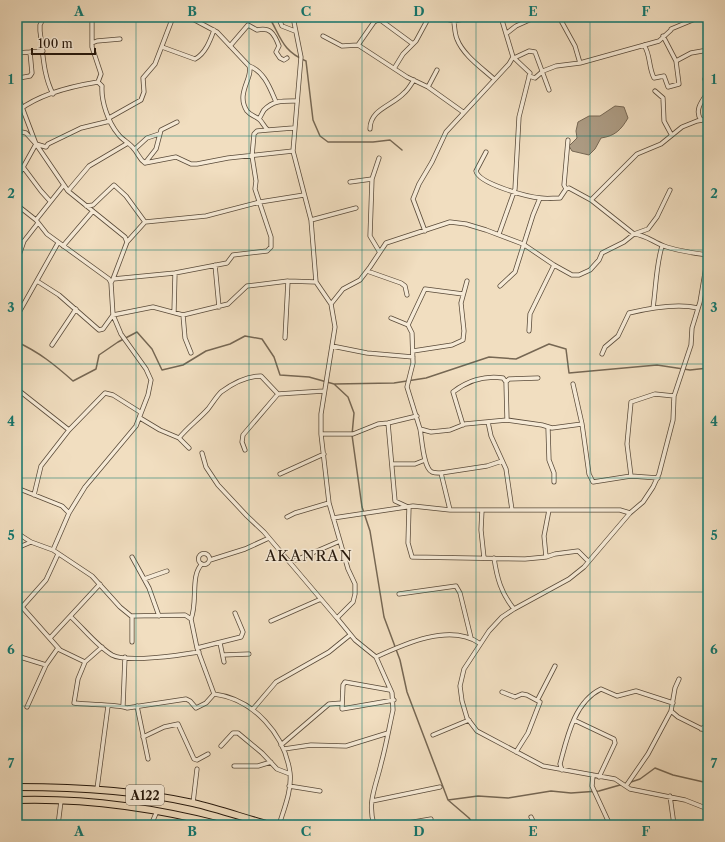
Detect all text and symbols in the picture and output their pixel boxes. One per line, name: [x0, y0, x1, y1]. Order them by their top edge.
text: A: [73, 3, 85, 19]
text: B: [187, 3, 197, 19]
text: C: [301, 3, 311, 19]
text: D: [413, 3, 425, 19]
text: E: [528, 3, 538, 19]
text: F: [642, 3, 651, 19]
scale bar: [32, 30, 95, 56]
text: 100 m: [38, 36, 73, 51]
text: 1: [8, 71, 14, 87]
text: 1: [711, 71, 717, 87]
text: 2: [7, 185, 15, 201]
text: 2: [710, 185, 718, 201]
text: 3: [7, 299, 15, 315]
text: 3: [710, 299, 718, 315]
text: 4: [7, 413, 15, 429]
text: 4: [710, 413, 718, 429]
text: 5: [7, 527, 15, 543]
text: 5: [710, 527, 718, 543]
district label: AKANRAN: [264, 546, 353, 565]
text: 6: [7, 641, 15, 657]
text: 6: [710, 641, 718, 657]
text: 7: [8, 755, 15, 771]
text: 7: [711, 755, 718, 771]
road number: A122: [126, 785, 164, 805]
text: A: [73, 823, 85, 839]
text: B: [187, 823, 197, 839]
text: C: [301, 823, 311, 839]
text: D: [413, 823, 425, 839]
text: E: [528, 823, 538, 839]
text: F: [642, 823, 651, 839]

